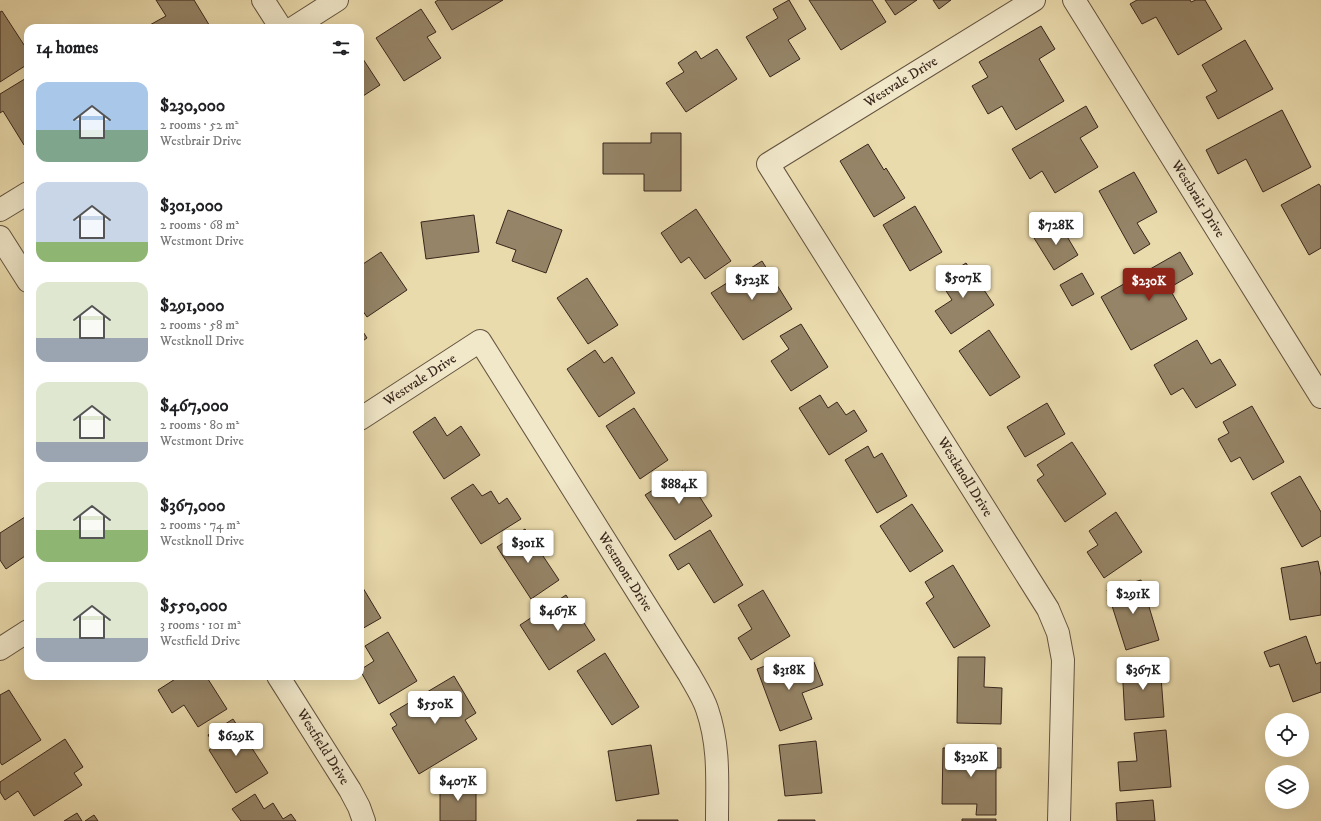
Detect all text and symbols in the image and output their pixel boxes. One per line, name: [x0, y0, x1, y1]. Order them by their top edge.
text: 14 homes: [36, 37, 98, 59]
icon: filters: [330, 37, 352, 59]
street label: Westvale Drive: [860, 52, 941, 112]
text: $230,000: [160, 95, 225, 117]
icon: home: [68, 98, 116, 146]
text: 2 rooms · 52 m²: [160, 117, 239, 133]
text: Westbrair Drive: [160, 133, 242, 149]
street label: Westbrair Drive: [1167, 156, 1229, 241]
text: $301,000: [160, 195, 223, 217]
icon: home: [68, 198, 116, 246]
pin: $728K: [1028, 212, 1084, 246]
text: 2 rooms · 68 m²: [160, 217, 239, 233]
text: $728K: [1038, 217, 1074, 233]
text: Westmont Drive: [160, 233, 244, 249]
pin: $507K: [935, 265, 991, 299]
pin: $523K: [724, 267, 780, 301]
pin: $230K: [1121, 268, 1177, 302]
text: $507K: [945, 270, 981, 286]
text: $523K: [735, 272, 769, 288]
text: $230K: [1132, 273, 1166, 289]
text: $291,000: [160, 295, 224, 317]
icon: home: [68, 298, 116, 346]
text: 2 rooms · 58 m²: [160, 317, 239, 333]
text: Westknoll Drive: [160, 333, 244, 349]
street label: Westvale Drive: [379, 350, 460, 411]
text: $467,000: [160, 395, 229, 417]
icon: home: [68, 398, 116, 446]
text: 2 rooms · 80 m²: [160, 417, 239, 433]
text: Westmont Drive: [160, 433, 244, 449]
street label: Westknoll Drive: [933, 433, 997, 520]
pin: $884K: [651, 471, 707, 505]
text: $884K: [661, 476, 697, 492]
text: $367,000: [160, 495, 225, 517]
icon: home: [68, 498, 116, 546]
text: 2 rooms · 74 m²: [160, 517, 240, 533]
street label: Westmont Drive: [593, 528, 657, 615]
pin: $301K: [500, 530, 556, 564]
text: Westknoll Drive: [160, 533, 244, 549]
text: $301K: [512, 535, 544, 551]
pin: $291K: [1105, 581, 1161, 615]
text: $291K: [1116, 586, 1150, 602]
text: $550,000: [160, 595, 227, 617]
icon: home: [68, 598, 116, 646]
pin: $467K: [530, 598, 586, 632]
text: $467K: [539, 603, 577, 619]
text: 3 rooms · 101 m²: [160, 617, 241, 633]
text: Westfield Drive: [160, 633, 240, 649]
pin: $318K: [761, 657, 817, 691]
pin: $367K: [1115, 657, 1171, 691]
text: $318K: [773, 662, 805, 678]
text: $367K: [1126, 662, 1160, 678]
pin: $550K: [407, 691, 463, 725]
text: $550K: [417, 696, 453, 712]
street label: Westfield Drive: [292, 705, 354, 788]
map controls: [1265, 713, 1309, 809]
button: locate: [1265, 713, 1309, 757]
pin: $629K: [208, 723, 264, 757]
text: $629K: [218, 728, 254, 744]
pin: $329K: [943, 744, 999, 778]
text: $329K: [954, 749, 988, 765]
button: layers: [1265, 765, 1309, 809]
pin: $407K: [430, 768, 486, 802]
text: $407K: [439, 773, 477, 789]

